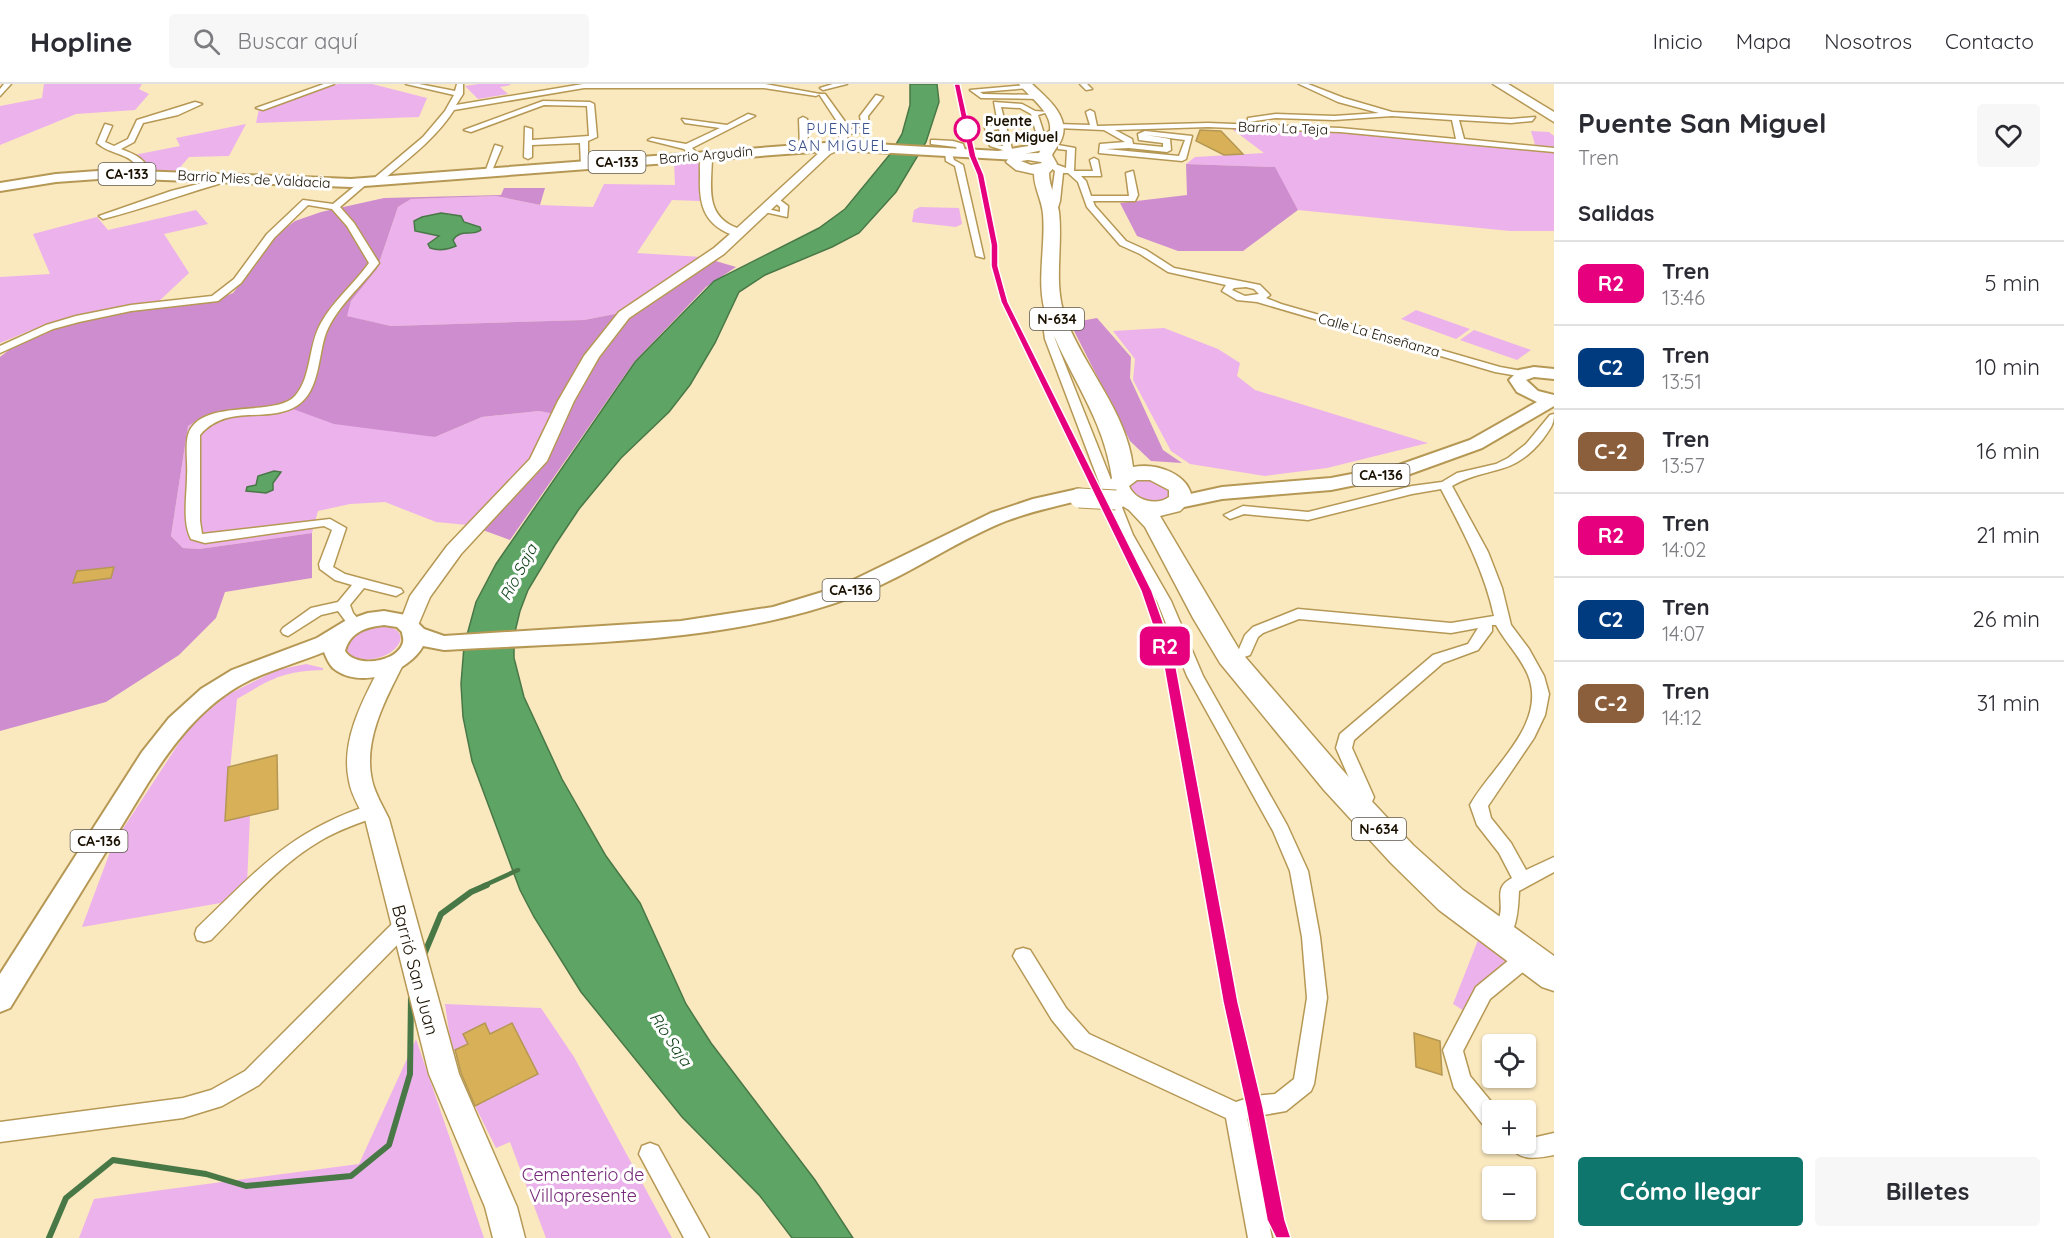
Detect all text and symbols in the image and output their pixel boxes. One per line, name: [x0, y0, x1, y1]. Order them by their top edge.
search box: [169, 14, 589, 68]
text: Hopline: [30, 24, 133, 59]
icon: search: [190, 25, 223, 58]
text: Buscar aquí: [238, 27, 358, 55]
text: Inicio: [1653, 28, 1703, 54]
text: Mapa: [1736, 28, 1791, 54]
text: Nosotros: [1824, 28, 1912, 54]
text: Contacto: [1945, 28, 2034, 54]
button: heart: [1977, 104, 2040, 167]
text: Puente San Miguel: [1578, 105, 1827, 140]
place label: Puente San Miguel: [985, 112, 1058, 146]
marker: Puente San Miguel: [954, 116, 980, 142]
street label: Barrio La Teja: [1238, 117, 1328, 139]
district label: PUENTE SAN MIGUEL: [788, 119, 890, 155]
street label: Barrio Argudín: [658, 142, 754, 168]
text: Tren: [1578, 145, 1619, 170]
road number: CA-133: [588, 151, 646, 173]
road number: CA-133: [98, 163, 156, 185]
street label: Barrio Mies de Valdacia: [177, 166, 331, 192]
text: Salidas: [1578, 199, 1654, 227]
text: Tren: [1662, 257, 1710, 285]
text: 5 min: [1985, 269, 2040, 297]
text: R2: [1598, 270, 1624, 296]
text: 13:46: [1662, 285, 1705, 310]
road number: N-634: [1030, 308, 1084, 330]
street label: Calle La Enseñanza: [1316, 309, 1442, 361]
text: Tren: [1662, 341, 1710, 369]
text: 10 min: [1975, 353, 2040, 381]
text: C2: [1598, 354, 1624, 380]
text: 13:51: [1662, 369, 1702, 394]
text: Tren: [1662, 425, 1710, 453]
text: 16 min: [1977, 437, 2040, 465]
text: C-2: [1594, 438, 1628, 464]
text: 13:57: [1662, 453, 1705, 478]
road number: CA-136: [1352, 464, 1410, 486]
text: Tren: [1662, 509, 1710, 537]
text: 21 min: [1976, 521, 2040, 549]
text: R2: [1598, 522, 1624, 548]
text: 14:02: [1662, 537, 1706, 562]
water label: Río Saja: [495, 539, 542, 604]
road number: CA-136: [822, 579, 880, 601]
text: Tren: [1662, 593, 1710, 621]
text: 26 min: [1972, 605, 2040, 633]
text: C2: [1598, 606, 1624, 632]
text: 14:07: [1662, 621, 1704, 646]
line badge: R2: [1138, 626, 1192, 666]
text: R2: [1152, 633, 1178, 659]
text: Tren: [1662, 677, 1710, 705]
text: 31 min: [1977, 689, 2040, 717]
text: C-2: [1594, 690, 1628, 716]
text: 14:12: [1662, 705, 1702, 730]
road number: N-634: [1352, 818, 1406, 840]
road number: CA-136: [70, 830, 128, 852]
street label: Barrió San Juan: [387, 902, 444, 1038]
water label: Río Saja: [646, 1008, 697, 1071]
map controls: [1482, 1034, 1536, 1220]
button: locate: [1482, 1034, 1536, 1088]
button: +: [1482, 1100, 1536, 1154]
button: Cómo llegar: [1578, 1157, 1803, 1226]
button: Billetes: [1815, 1157, 2040, 1226]
park label: Cementerio de Villapresente: [522, 1163, 644, 1207]
button: −: [1482, 1166, 1536, 1220]

